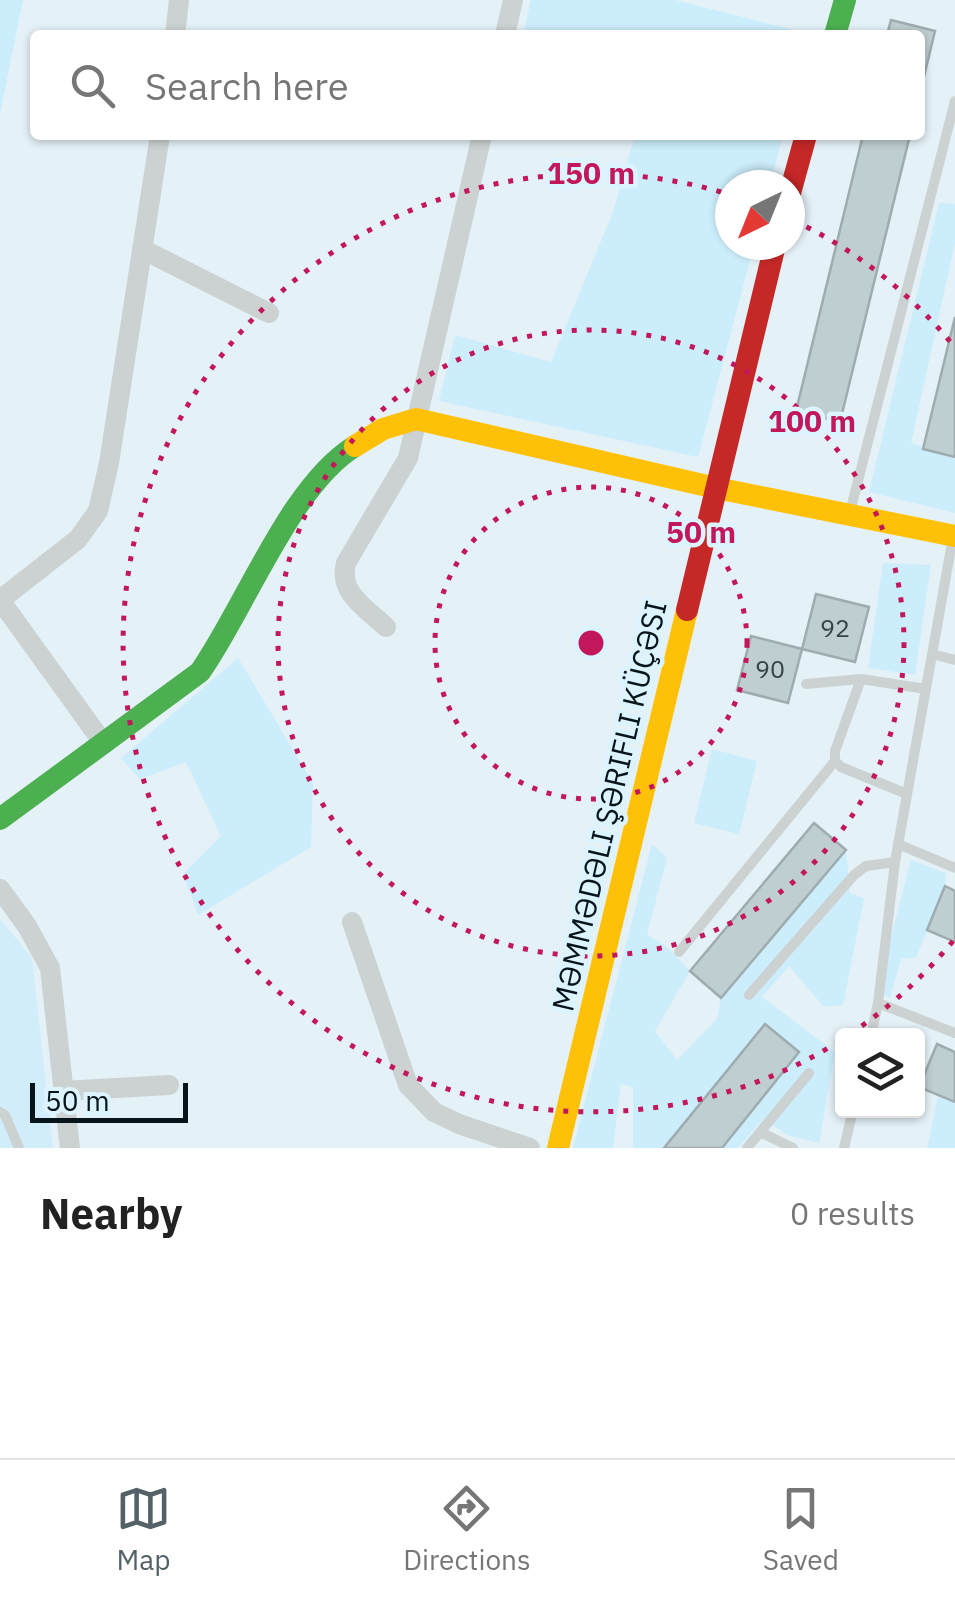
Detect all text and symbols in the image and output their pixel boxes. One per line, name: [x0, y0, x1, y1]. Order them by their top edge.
search box: [30, 30, 925, 140]
icon: search: [65, 58, 120, 113]
text: Search here: [145, 61, 349, 110]
text: 150 m: [547, 153, 635, 192]
north arrow: [715, 170, 805, 260]
text: 100 m: [768, 401, 856, 440]
text: 50 m: [666, 512, 736, 551]
street label: MƏMMƏDƏLI ŞƏRIFLI KÜÇƏSI: [542, 597, 675, 1015]
house number: 92: [820, 611, 850, 644]
centre of rings: [573, 625, 609, 661]
house number: 90: [755, 652, 785, 685]
map controls: [835, 1028, 925, 1118]
button: layers: [835, 1028, 925, 1118]
scale bar: [30, 1078, 188, 1122]
text: 50 m: [45, 1082, 110, 1119]
text: Nearby: [40, 1186, 182, 1241]
text: 0 results: [790, 1192, 915, 1234]
tab: Map: [116, 1481, 171, 1578]
tab: Directions: [403, 1481, 531, 1578]
tab: Saved: [763, 1481, 839, 1578]

